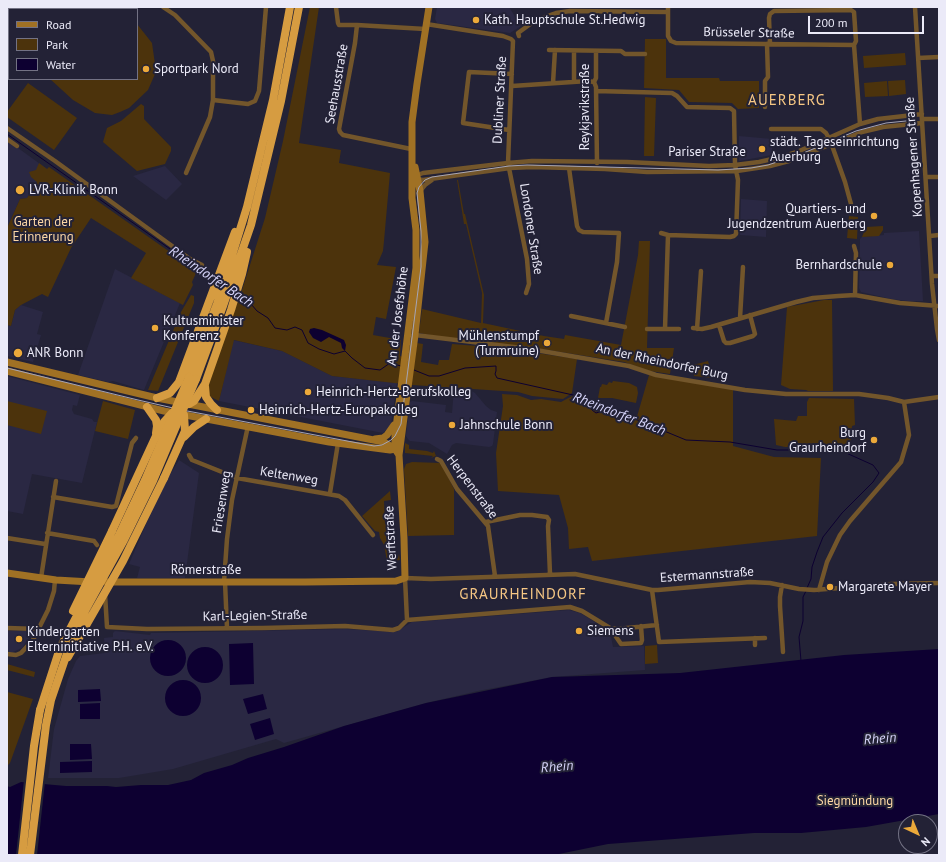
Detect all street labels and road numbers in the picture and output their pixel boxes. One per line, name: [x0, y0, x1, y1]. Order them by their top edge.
street label: Brüsseler Straße: [703, 24, 795, 42]
street label: Seehausstraße: [322, 43, 352, 125]
street label: Dubliner Straße: [490, 56, 510, 144]
street label: Reykjavikstraße: [577, 64, 593, 150]
street label: Kopenhagener Straße: [902, 96, 926, 218]
street label: Pariser Straße: [668, 144, 746, 160]
street label: Londoner Straße: [516, 182, 546, 276]
street label: An der Josefshöhe: [384, 265, 412, 367]
street label: An der Rheindorfer Burg: [595, 340, 729, 384]
street label: Herpenstraße: [443, 452, 501, 522]
street label: Keltenweg: [259, 464, 319, 488]
street label: Friesenweg: [209, 470, 235, 534]
street label: Werftstraße: [382, 505, 400, 571]
street label: Römerstraße: [171, 562, 241, 578]
street label: Estermannstraße: [660, 564, 754, 586]
street label: Karl-Legien-Straße: [203, 607, 307, 625]

